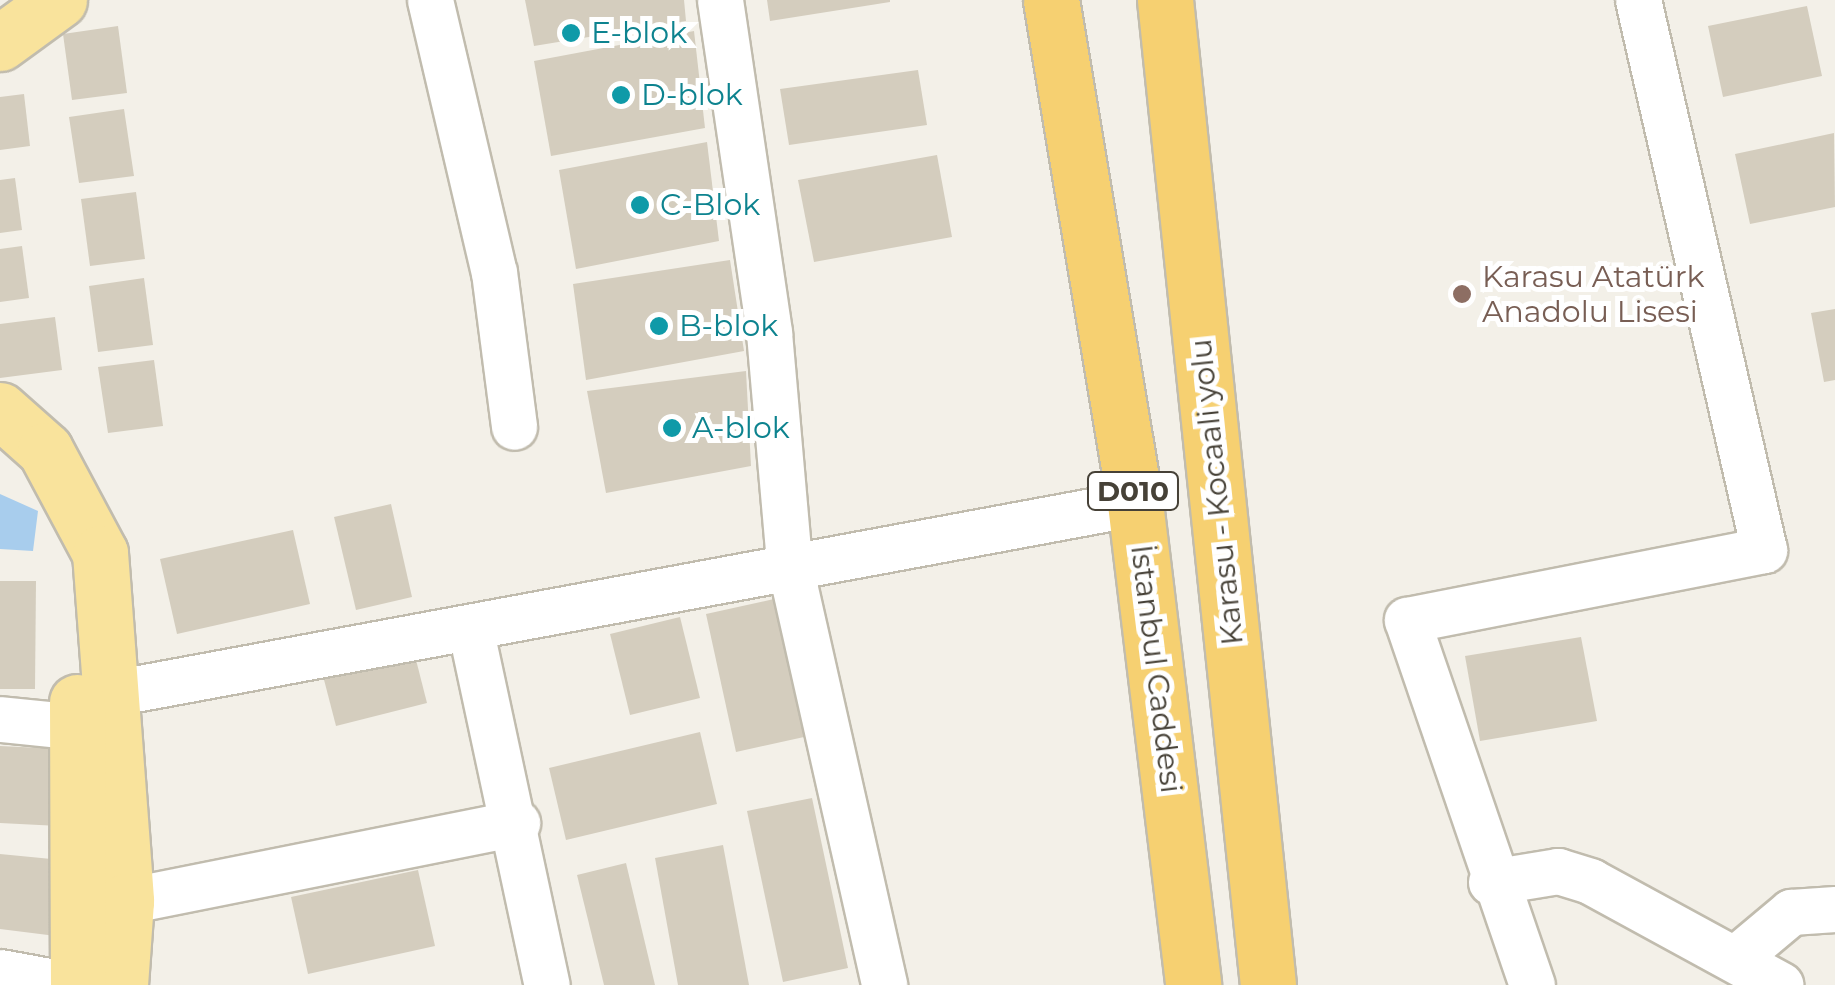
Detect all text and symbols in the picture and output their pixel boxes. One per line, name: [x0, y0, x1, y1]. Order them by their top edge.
place label: E-blok: [591, 15, 687, 51]
marker: E-blok: [560, 22, 582, 44]
place label: D-blok: [641, 77, 743, 113]
marker: D-blok: [610, 84, 632, 106]
place label: C-Blok: [660, 187, 760, 223]
marker: C-Blok: [629, 194, 651, 216]
place label: Karasu Atatürk Anadolu Lisesi: [1482, 259, 1705, 330]
marker: Karasu Atatürk Anadolu Lisesi: [1451, 283, 1473, 305]
place label: B-blok: [679, 308, 778, 344]
marker: B-blok: [648, 315, 670, 337]
street label: Karasu - Kocaali yolu: [1183, 337, 1251, 647]
place label: A-blok: [692, 410, 790, 446]
marker: A-blok: [661, 417, 683, 439]
road number: D010: [1086, 468, 1180, 514]
street label: İstanbul Caddesi: [1123, 543, 1189, 795]

